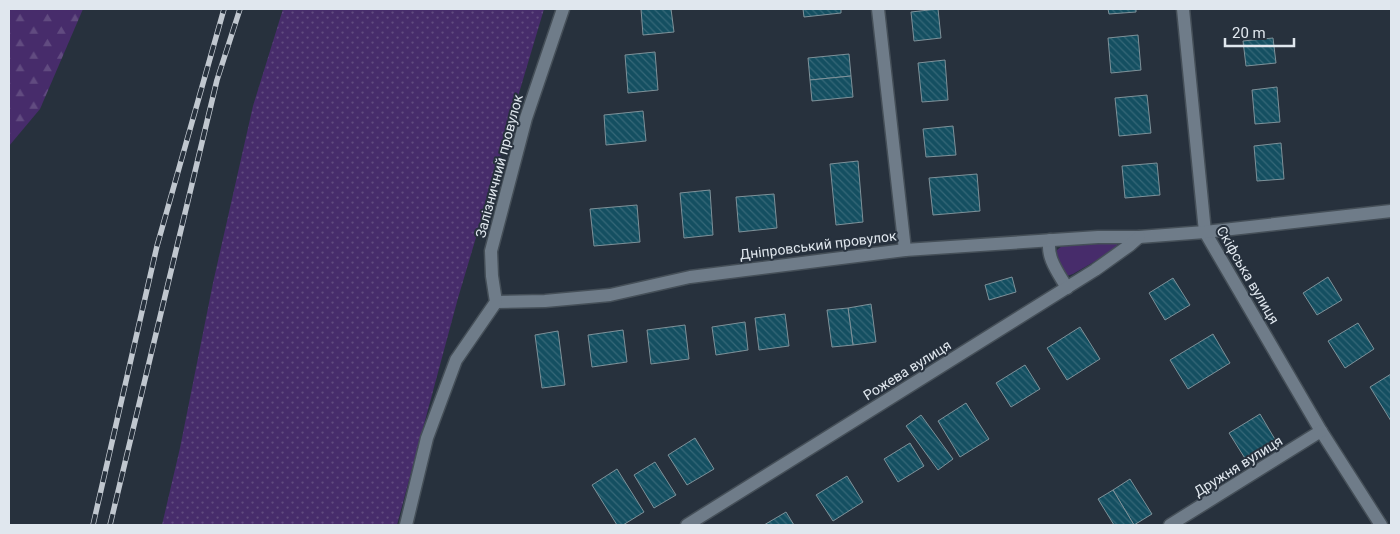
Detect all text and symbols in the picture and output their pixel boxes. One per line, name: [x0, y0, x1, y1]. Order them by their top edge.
scale bar: [1225, 15, 1294, 47]
text: 20 m: [1232, 24, 1266, 42]
street label: Залізничний провулок: [472, 92, 526, 239]
street label: Скіфська вулиця: [1213, 223, 1283, 327]
street label: Дніпровський провулок: [739, 227, 898, 263]
street label: Рожева вулиця: [860, 337, 954, 403]
street label: Дружня вулиця: [1191, 432, 1285, 500]

